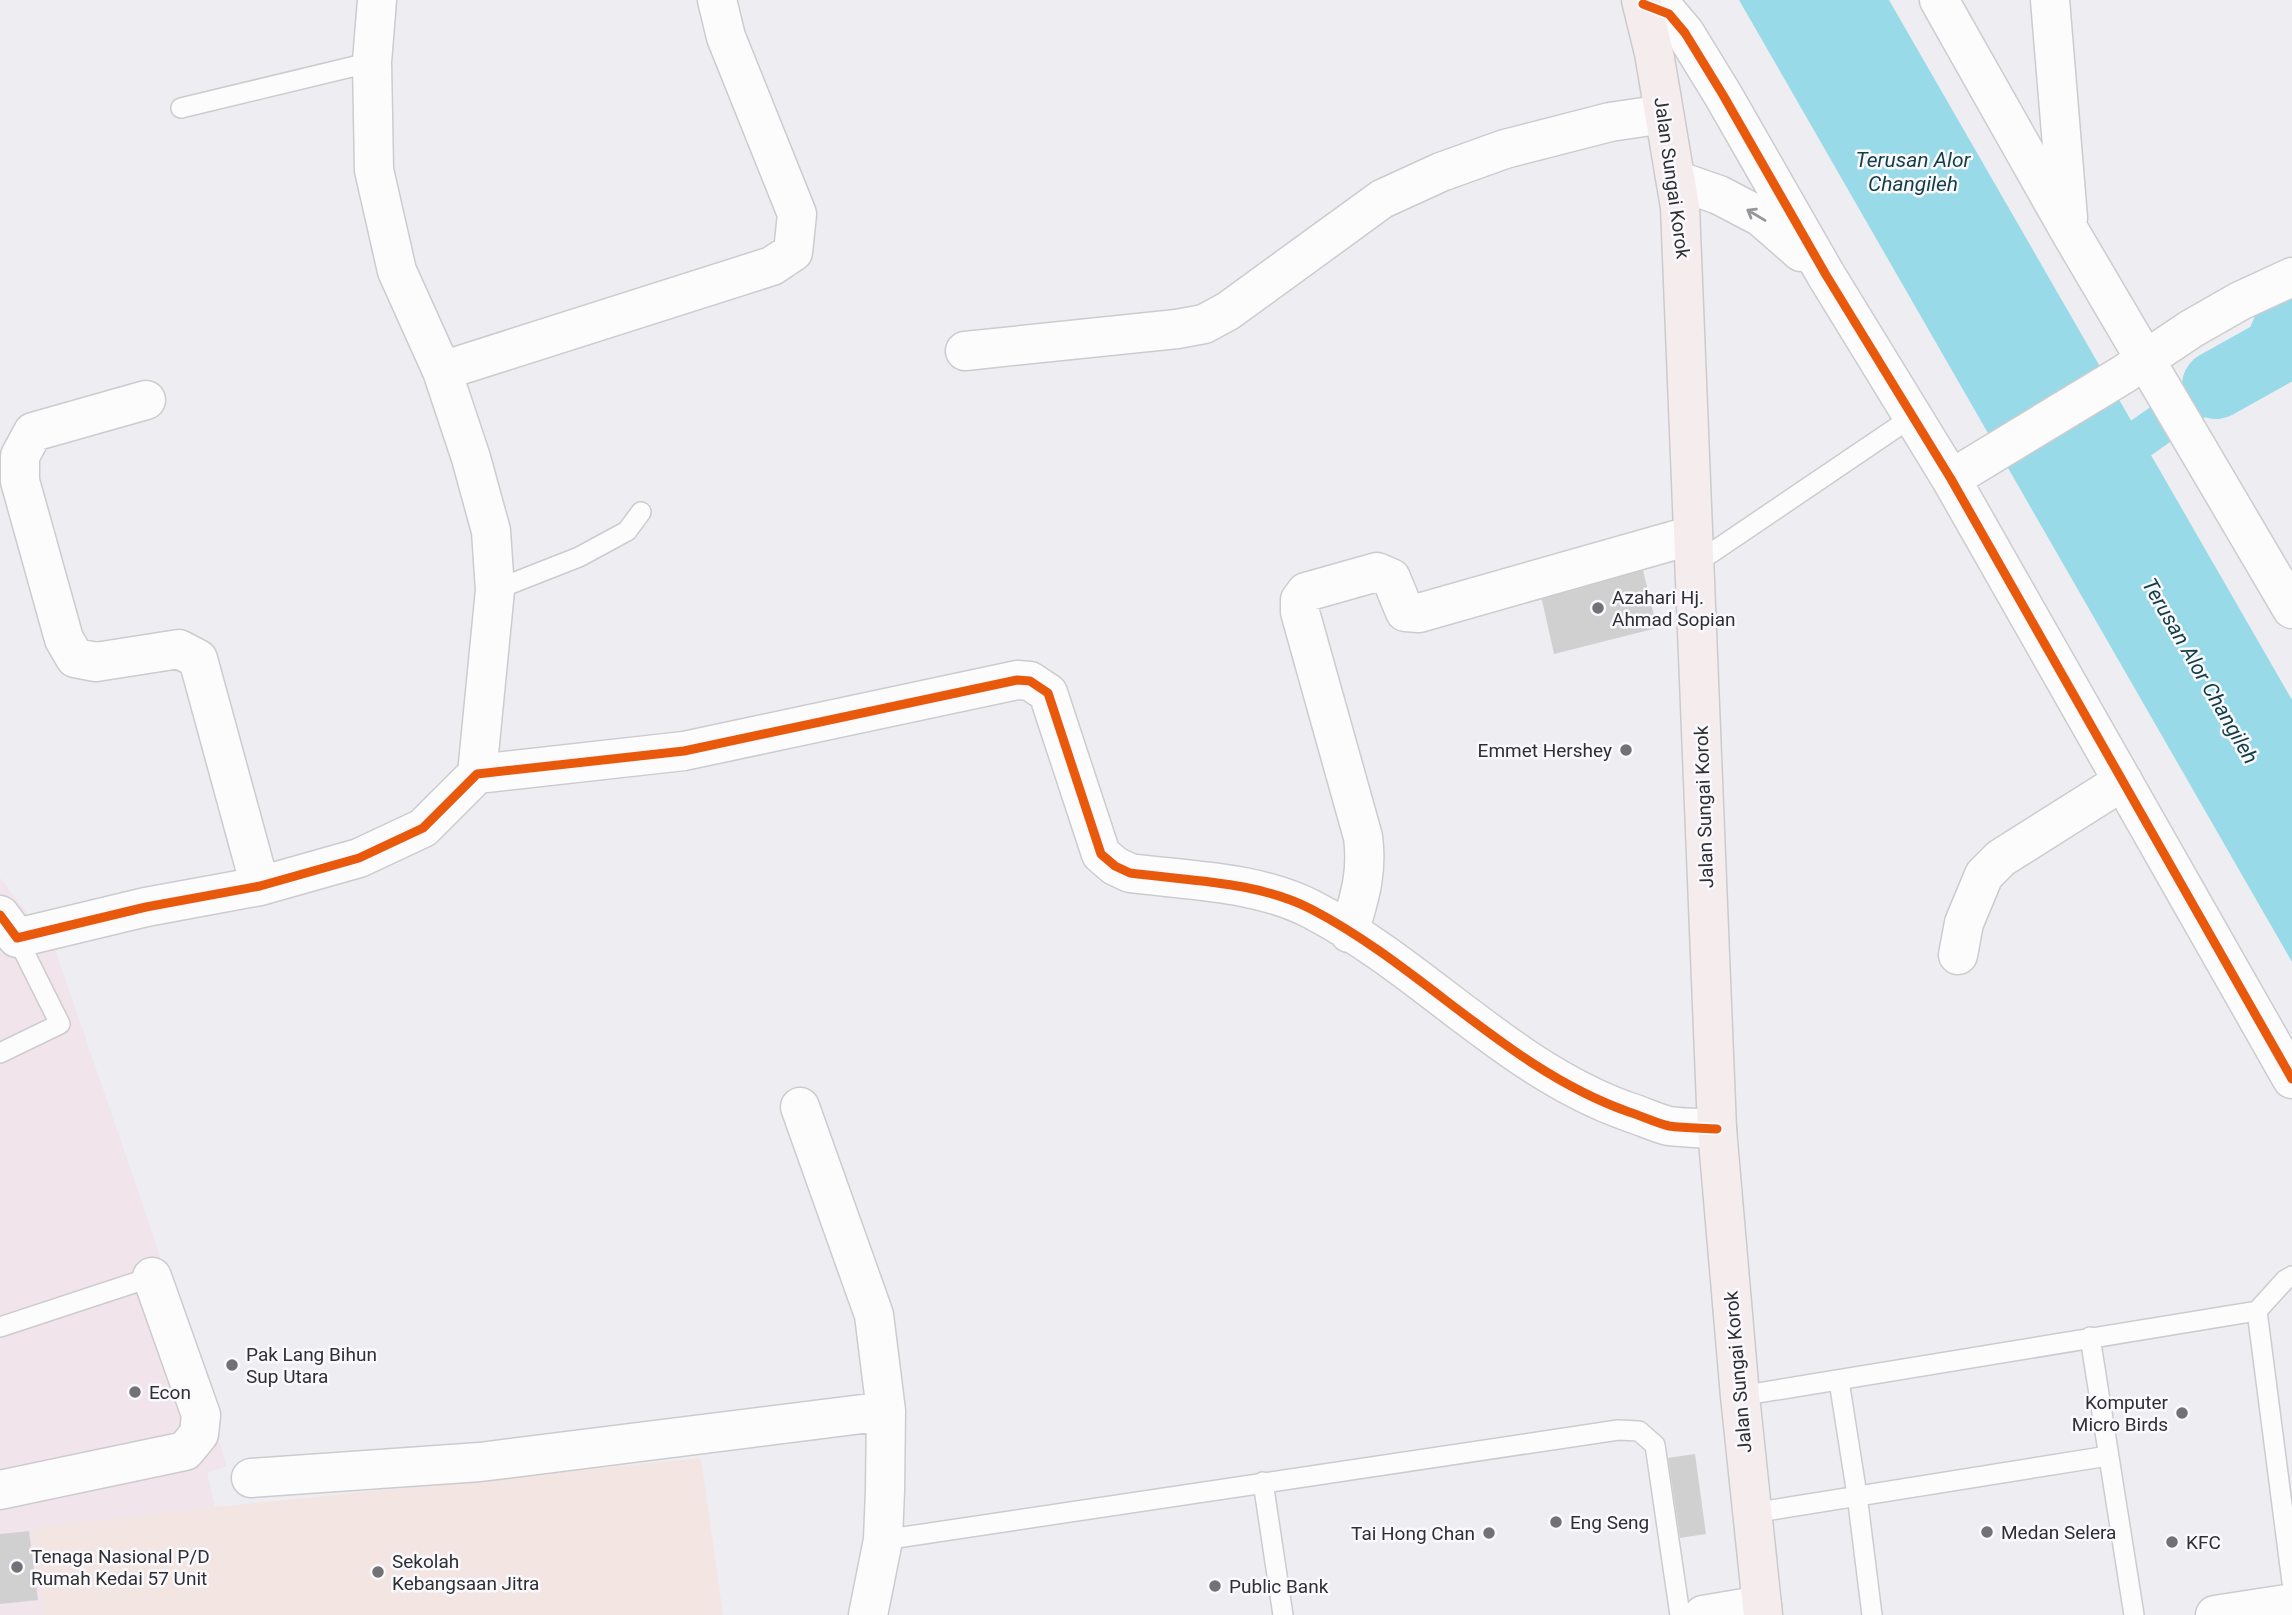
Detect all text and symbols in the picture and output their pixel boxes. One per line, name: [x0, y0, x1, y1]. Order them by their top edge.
street label: Jalan Sungai Korok: [1649, 96, 1695, 261]
water label: Terusan Alor Changileh: [1856, 148, 1972, 196]
one-way arrow: [1746, 207, 1766, 221]
water label: Terusan Alor Changileh: [2137, 574, 2263, 768]
place label: Azahari Hj. Ahmad Sopian: [1612, 586, 1736, 631]
marker: Azahari Hj. Ahmad Sopian: [1590, 600, 1606, 616]
street label: Jalan Sungai Korok: [1690, 725, 1718, 889]
place label: Emmet Hershey: [1478, 739, 1612, 762]
marker: Emmet Hershey: [1618, 742, 1634, 758]
street label: Jalan Sungai Korok: [1719, 1290, 1757, 1454]
place label: Pak Lang Bihun Sup Utara: [246, 1343, 377, 1388]
marker: Pak Lang Bihun Sup Utara: [224, 1357, 240, 1373]
place label: Econ: [149, 1381, 191, 1404]
marker: Econ: [127, 1384, 143, 1400]
place label: Komputer Micro Birds: [2072, 1391, 2169, 1436]
marker: Komputer Micro Birds: [2174, 1405, 2190, 1421]
place label: Eng Seng: [1570, 1511, 1649, 1534]
marker: Eng Seng: [1548, 1514, 1564, 1530]
place label: Medan Selera: [2001, 1521, 2116, 1544]
place label: Tai Hong Chan: [1351, 1522, 1475, 1545]
marker: Medan Selera: [1979, 1524, 1995, 1540]
marker: Tai Hong Chan: [1481, 1525, 1497, 1541]
place label: KFC: [2186, 1531, 2221, 1554]
marker: KFC: [2164, 1534, 2180, 1550]
place label: Tenaga Nasional P/D Rumah Kedai 57 Unit: [31, 1545, 210, 1590]
place label: Sekolah Kebangsaan Jitra: [392, 1550, 539, 1595]
marker: Tenaga Nasional P/D Rumah Kedai 57 Unit: [9, 1559, 25, 1575]
marker: Sekolah Kebangsaan Jitra: [370, 1564, 386, 1580]
place label: Public Bank: [1229, 1575, 1329, 1598]
marker: Public Bank: [1207, 1578, 1223, 1594]

